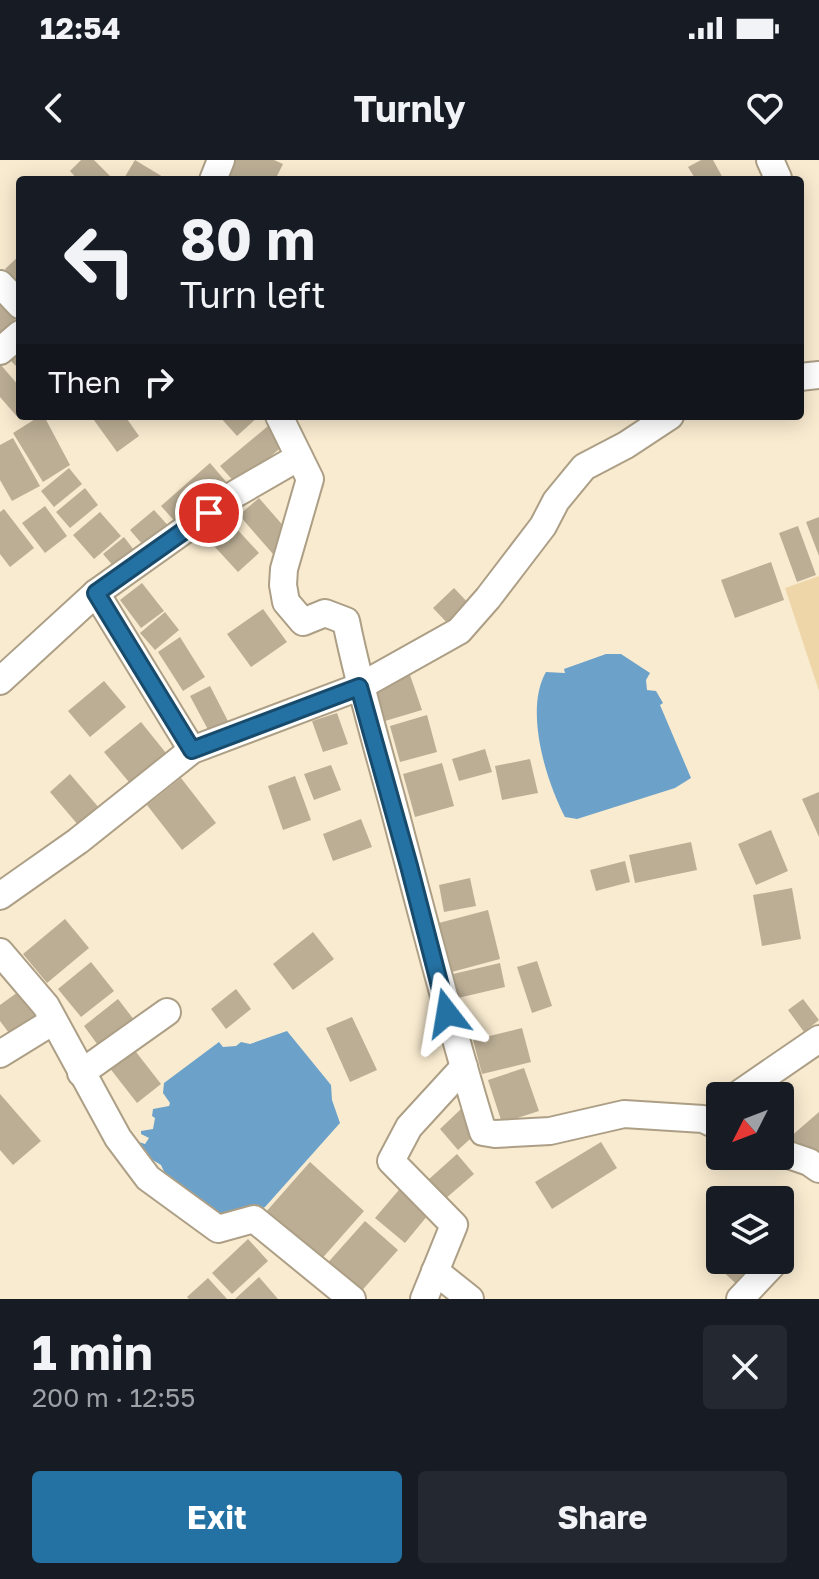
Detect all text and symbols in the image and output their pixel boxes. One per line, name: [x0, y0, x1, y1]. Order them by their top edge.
text: 12:54: [40, 10, 120, 46]
icon: back: [32, 86, 76, 130]
icon: heart: [743, 86, 787, 130]
text: Turnly: [353, 87, 466, 130]
text: 80 m: [180, 205, 315, 272]
icon: left: [48, 208, 152, 312]
text: Turn left: [180, 273, 326, 316]
icon: right: [137, 360, 181, 404]
text: Then: [48, 364, 121, 400]
pin: [175, 479, 243, 547]
icon: arrive: [187, 491, 231, 535]
position arrow: [405, 971, 489, 1055]
north arrow: [706, 1082, 794, 1170]
map controls: [706, 1082, 794, 1274]
button: layers: [706, 1186, 794, 1274]
text: 1 min: [32, 1323, 153, 1381]
button: close: [703, 1325, 787, 1409]
text: 200 m · 12:55: [32, 1382, 195, 1413]
button: Exit: [32, 1471, 402, 1563]
button: Share: [418, 1471, 787, 1563]

